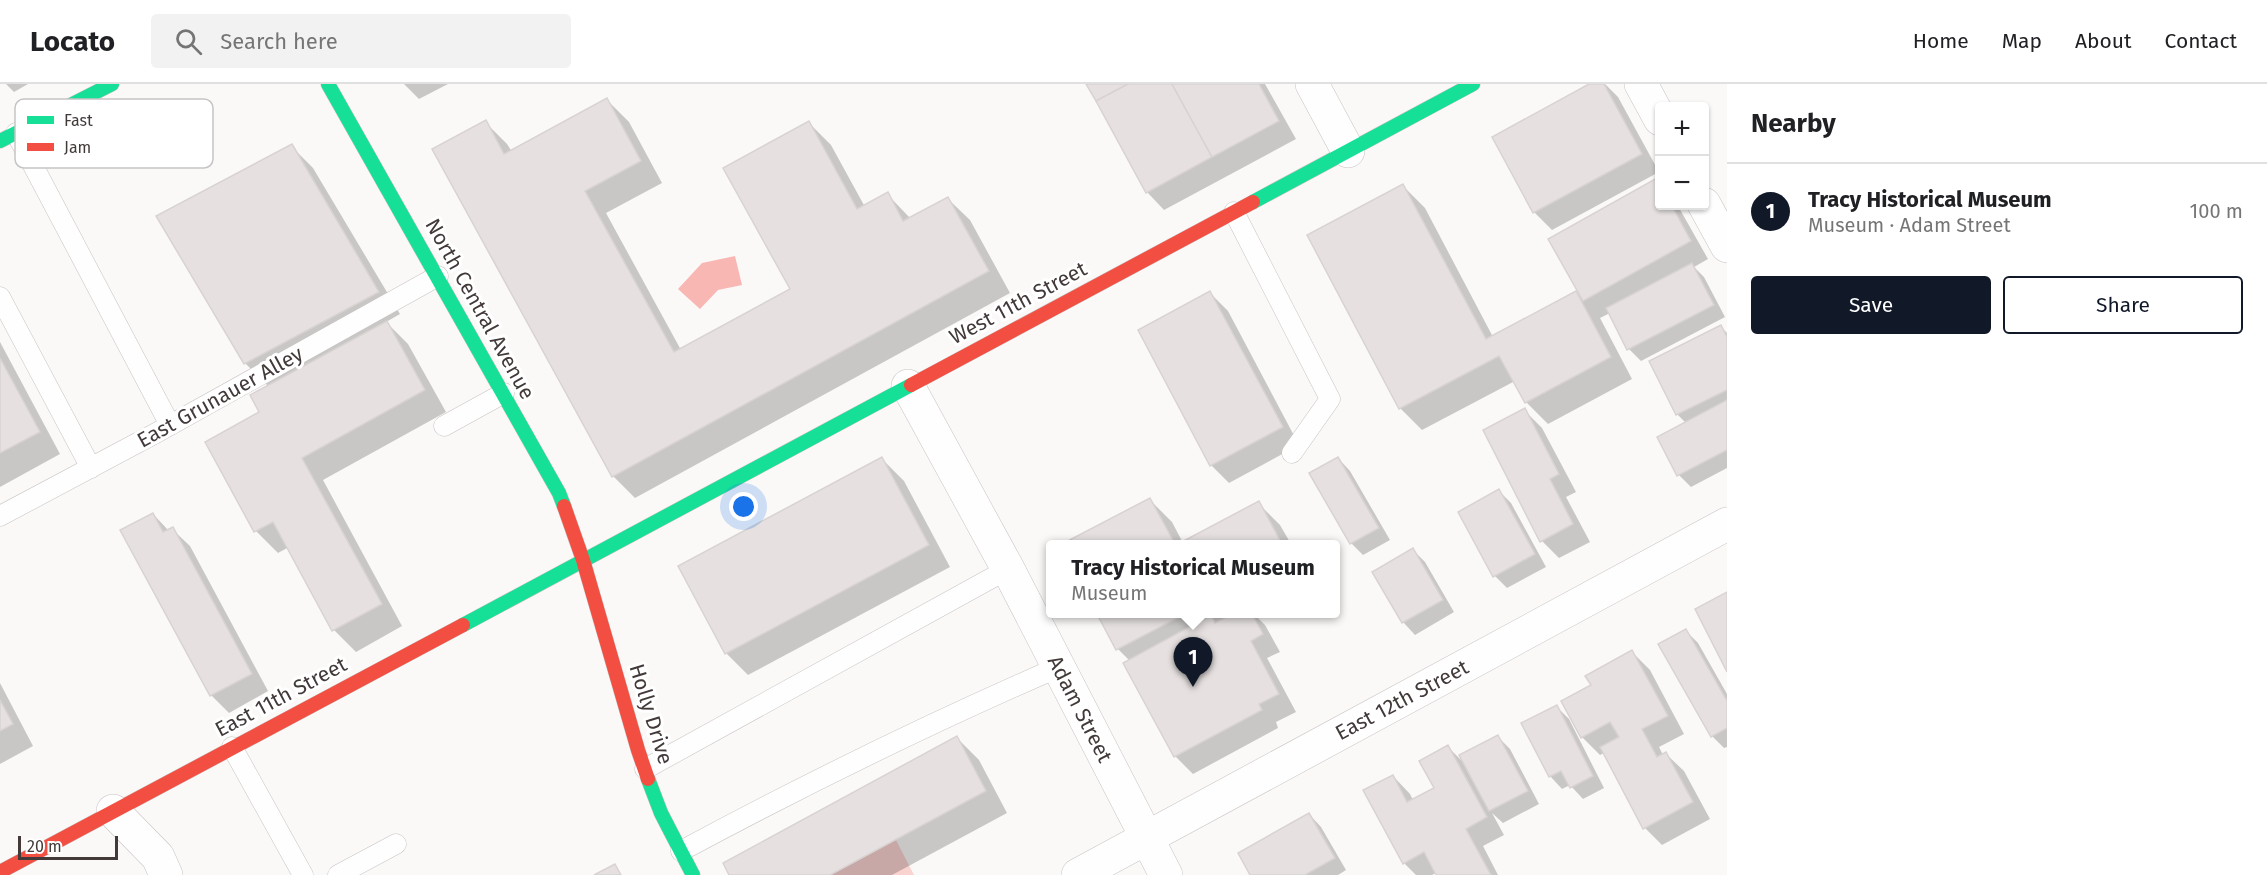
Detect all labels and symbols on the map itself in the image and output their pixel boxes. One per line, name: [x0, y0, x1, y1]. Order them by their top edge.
legend: [15, 99, 213, 168]
text: Fast: [64, 111, 93, 130]
text: Jam: [64, 138, 91, 157]
street label: North Central Avenue: [419, 214, 541, 404]
street label: West 11th Street: [945, 256, 1092, 350]
street label: East Grunauer Alley: [132, 340, 308, 453]
your location: [729, 492, 758, 521]
pin: 1: [1174, 638, 1212, 687]
street label: East 11th Street: [211, 651, 352, 743]
street label: Adam Street: [1042, 651, 1118, 767]
street label: East 12th Street: [1331, 654, 1473, 746]
street label: Holly Drive: [623, 661, 679, 767]
scale bar: [18, 833, 118, 860]

